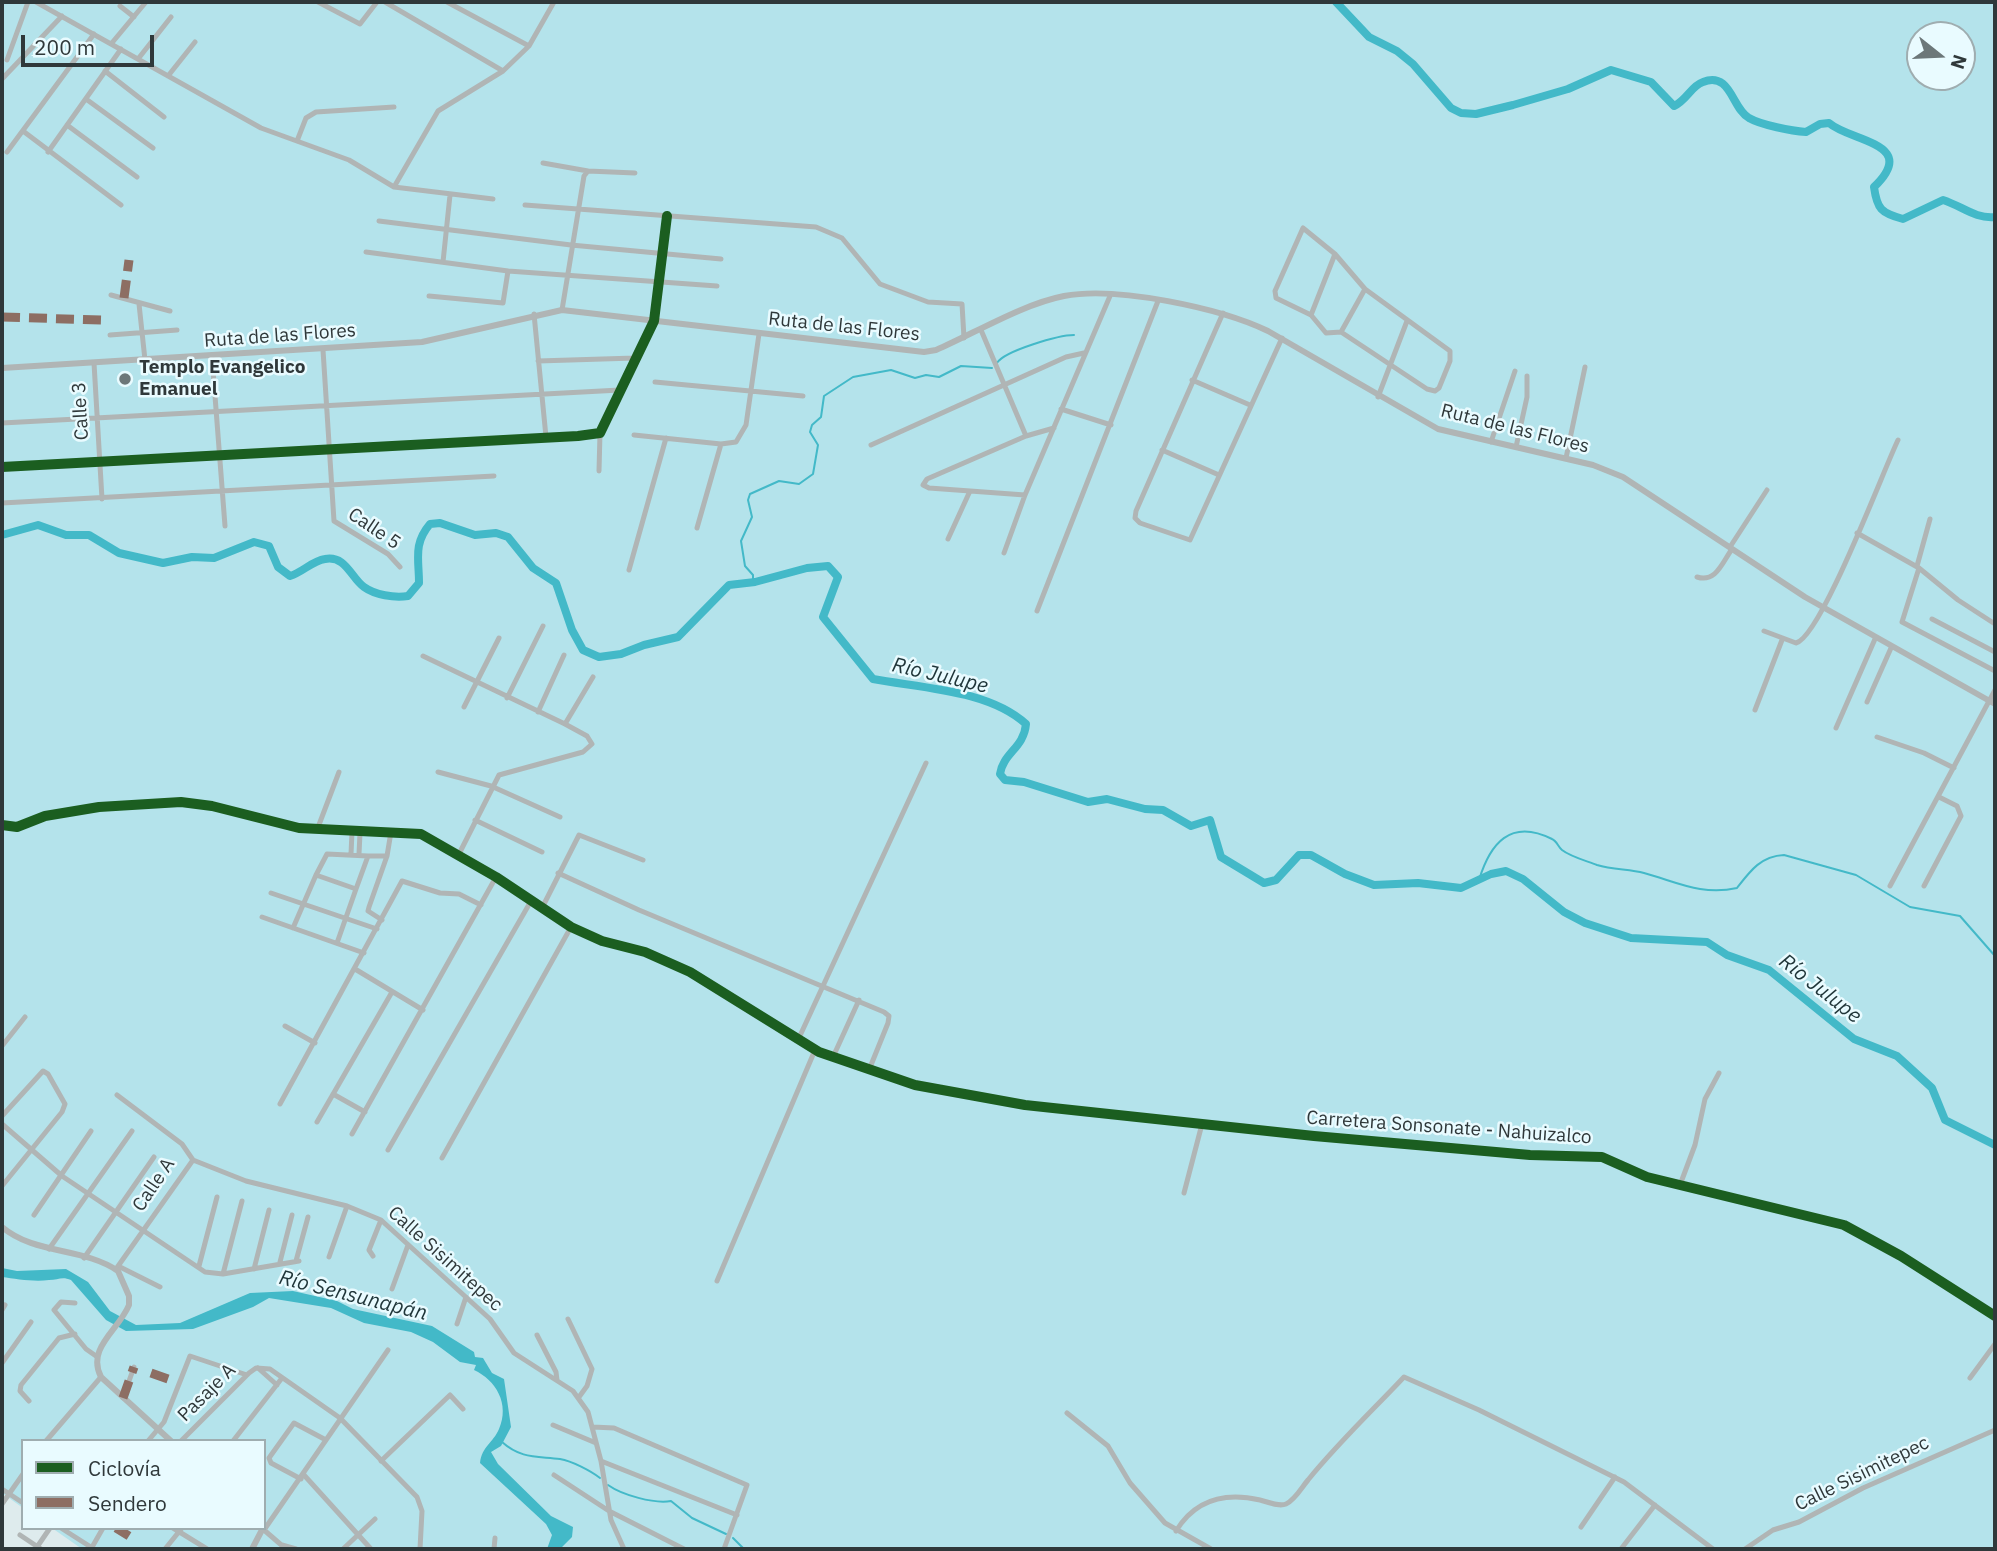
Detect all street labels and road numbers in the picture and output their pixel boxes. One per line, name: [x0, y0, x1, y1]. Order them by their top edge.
street label: Ruta de las Flores: [767, 308, 921, 346]
street label: Ruta de las Flores: [203, 319, 357, 353]
street label: Calle 3: [68, 381, 94, 441]
street label: Ruta de las Flores: [1438, 400, 1592, 458]
street label: Calle 5: [343, 503, 405, 555]
street label: Carretera Sonsonate - Nahuizalco: [1306, 1107, 1592, 1149]
street label: Calle A: [128, 1154, 180, 1216]
street label: Calle Sisimitepec: [383, 1202, 507, 1316]
street label: Pasaje A: [173, 1359, 241, 1427]
street label: Calle Sisimitepec: [1791, 1432, 1933, 1516]

